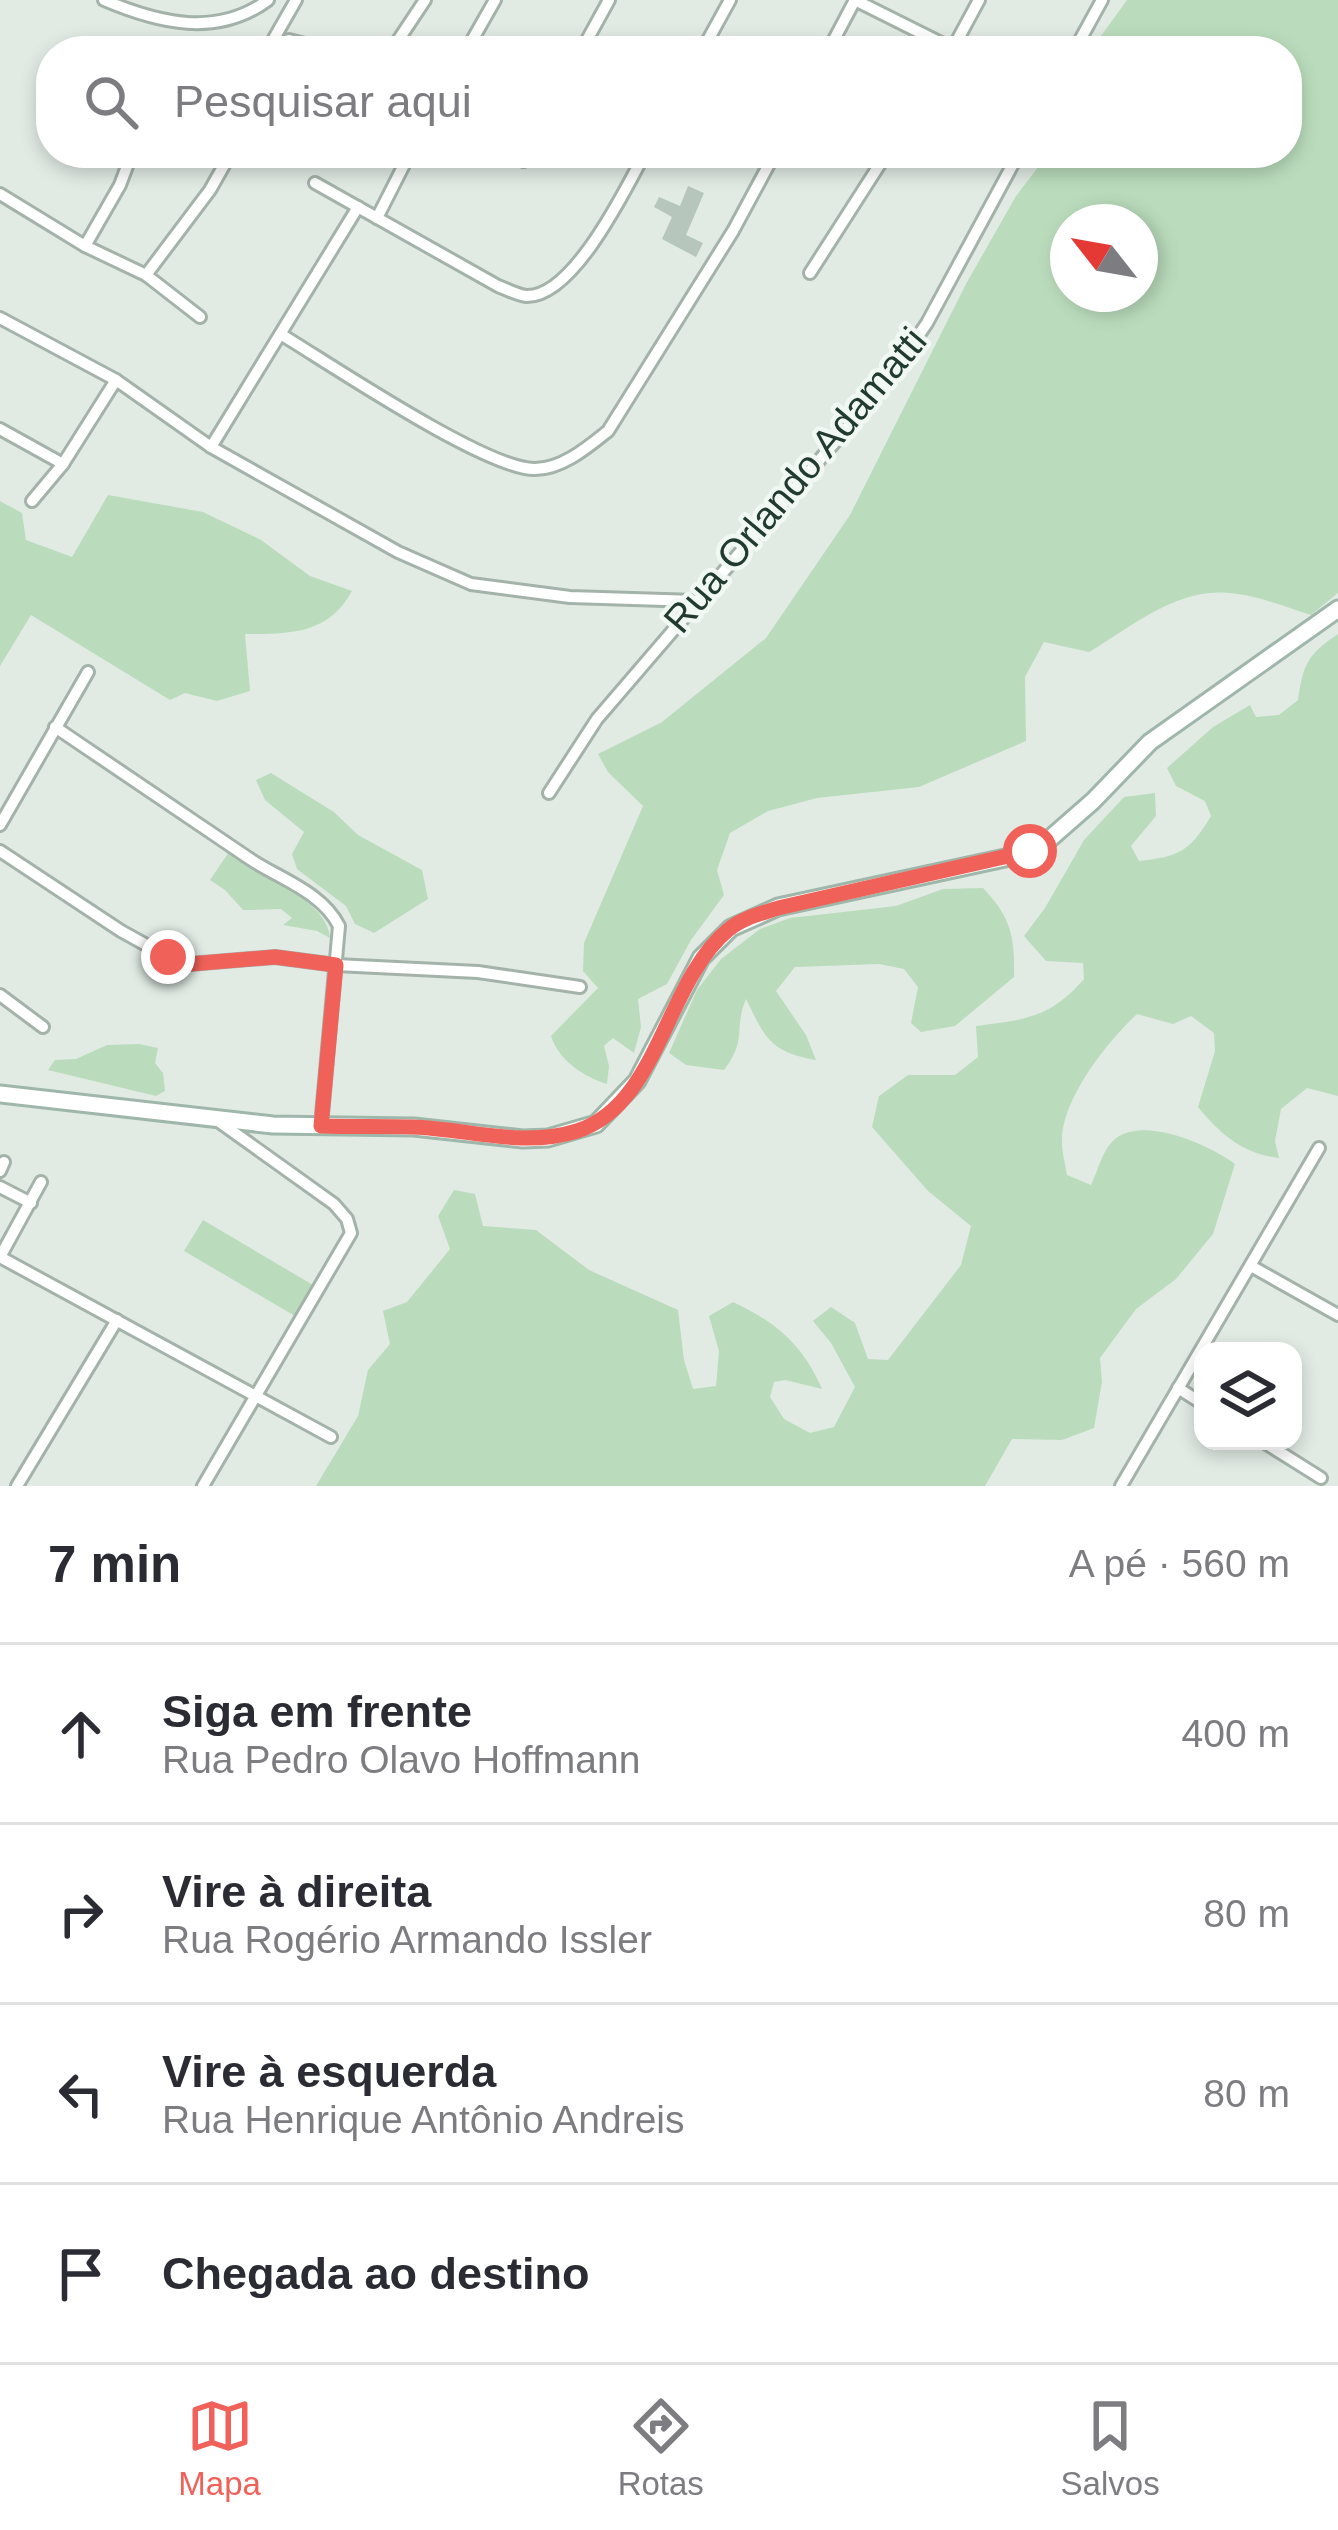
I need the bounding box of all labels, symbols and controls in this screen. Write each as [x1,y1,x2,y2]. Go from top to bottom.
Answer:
search box [36,36,1302,168]
icon: search [78,69,144,135]
text: Pesquisar aqui [174,76,472,127]
north arrow [1050,204,1158,312]
street label: Rua Orlando Adamatti [655,319,935,641]
route start [1003,824,1057,878]
route end [141,930,195,984]
map controls [1194,1342,1302,1450]
button: layers [1194,1342,1302,1450]
text: 7 min [48,1536,181,1593]
text: A pé · 560 m [1069,1542,1290,1585]
text: Siga em frente [162,1686,472,1737]
icon: ahead [48,1701,114,1767]
text: 400 m [1182,1712,1290,1755]
text: Rua Pedro Olavo Hoffmann [162,1738,640,1781]
text: Vire à direita [162,1866,431,1917]
icon: right [48,1881,114,1947]
text: 80 m [1203,1892,1290,1935]
text: Rua Rogério Armando Issler [162,1918,652,1961]
text: Vire à esquerda [162,2046,496,2097]
icon: left [48,2061,114,2127]
text: 80 m [1203,2072,1290,2115]
text: Rua Henrique Antônio Andreis [162,2098,685,2141]
icon: arrive [48,2241,114,2307]
text: Chegada ao destino [162,2248,590,2299]
tab: Mapa [178,2393,261,2503]
tab: Rotas [618,2393,704,2503]
tab: Salvos [1061,2393,1160,2503]

